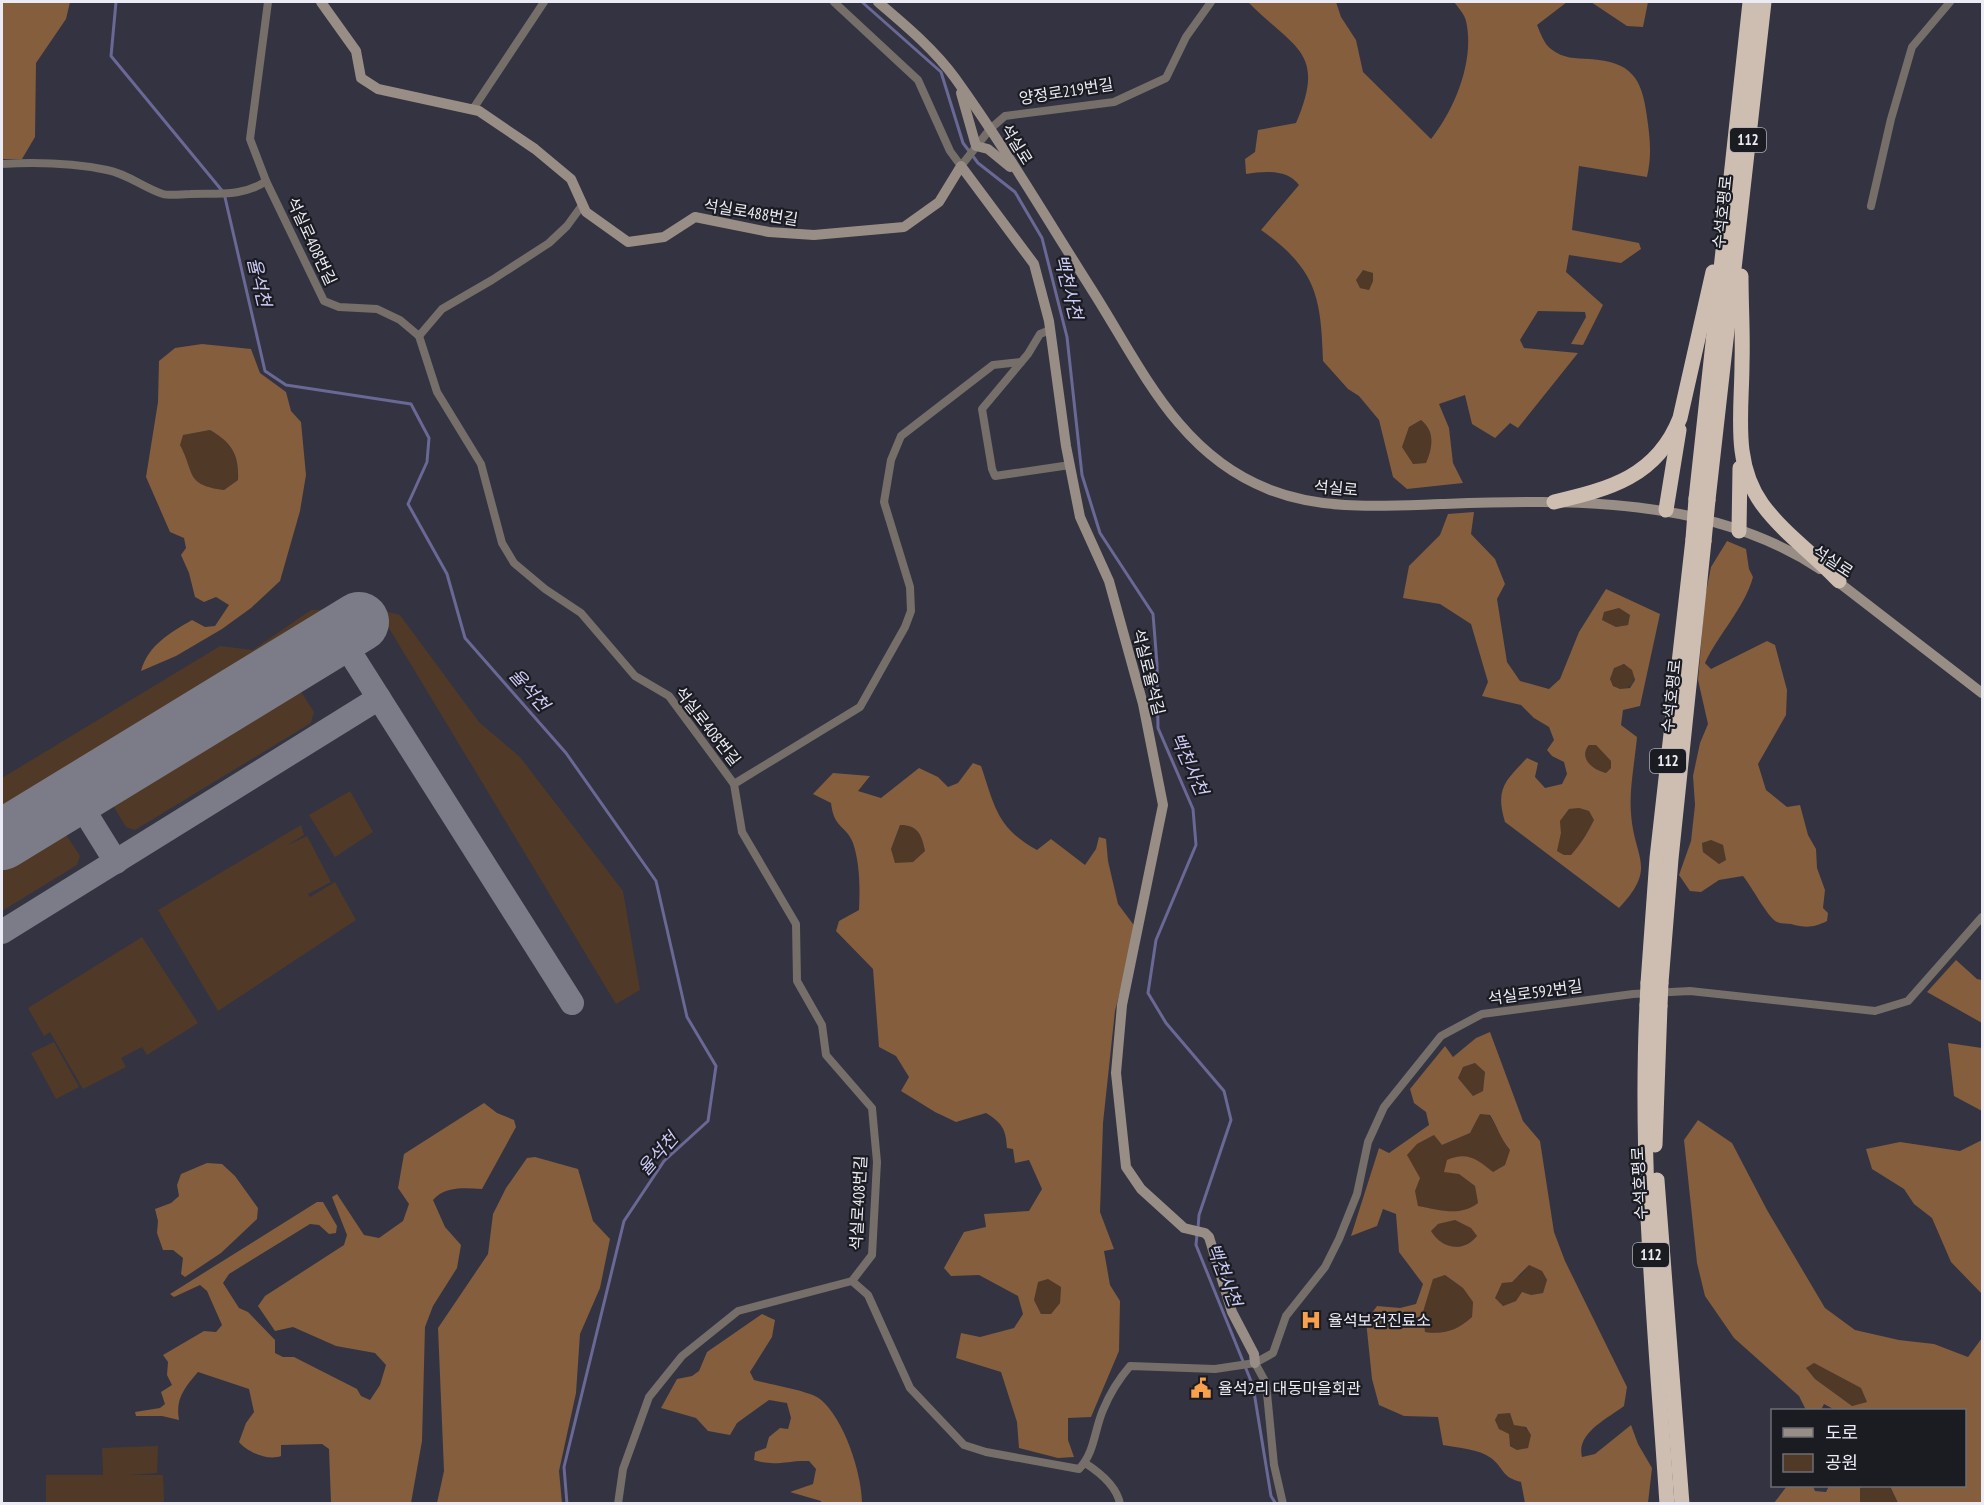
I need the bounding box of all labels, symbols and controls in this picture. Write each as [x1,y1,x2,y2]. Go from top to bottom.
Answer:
street label: 양정로219번길 [1017,74,1115,108]
street label: 석실로 [997,120,1037,168]
road number: 112 [1730,128,1766,152]
street label: 수석호평로 [1708,174,1736,250]
street label: 석실로408번길 [283,194,341,288]
street label: 석실로488번길 [702,195,800,229]
water label: 백천사천 [1049,252,1088,324]
water label: 율석천 [243,255,277,311]
street label: 석실로 [1313,476,1359,500]
street label: 석실로 [1809,541,1857,582]
street label: 석실로율석길 [1129,627,1169,717]
street label: 수석호평로 [1657,658,1685,734]
water label: 율석천 [504,664,556,718]
street label: 석실로408번길 [671,682,745,770]
water label: 백천사천 [1165,729,1214,801]
road number: 112 [1650,749,1686,773]
street label: 석실로592번길 [1486,975,1584,1009]
water label: 율석천 [633,1126,684,1180]
street label: 수석호평로 [1627,1145,1651,1220]
street label: 석실로408번길 [846,1155,870,1251]
water label: 백천사천 [1202,1240,1248,1312]
road number: 112 [1633,1243,1669,1267]
hospital icon: 율석보건진료소 [1299,1308,1323,1332]
place label: 율석보건진료소 [1328,1310,1431,1330]
public building icon: 율석2리 대동마을회관 [1189,1376,1213,1400]
place label: 율석2리 대동마을회관 [1218,1378,1361,1398]
legend [1771,1409,1966,1487]
text: 도로 [1825,1421,1858,1444]
text: 공원 [1825,1451,1858,1474]

